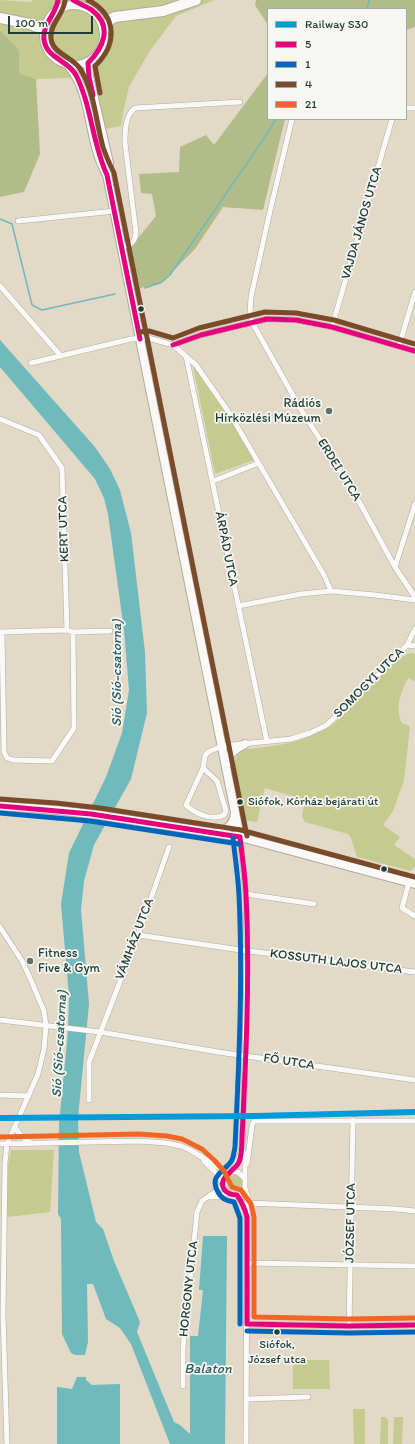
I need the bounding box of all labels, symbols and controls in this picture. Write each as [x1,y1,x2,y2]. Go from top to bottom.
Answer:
scale bar [10,8,95,34]
legend [267,8,407,120]
text: 100 m [15,16,48,30]
text: Railway S30 [305,17,368,31]
text: 5 [305,37,311,51]
text: 1 [305,57,311,71]
text: 4 [305,77,312,91]
text: 21 [305,97,317,111]
street label: VAJDA JÁNOS UTCA [338,165,386,281]
unlabelled marker [136,304,146,314]
place label: Rádiós Hírközlési Múzeum [215,396,321,427]
marker: Rádiós Hírközlési Múzeum [324,406,334,416]
street label: ERDEI UTCA [314,436,364,504]
street label: KERT UTCA [55,496,73,562]
street label: ÁRPÁD UTCA [211,510,241,588]
water label: Sió (Sió-csatorna) [109,619,125,727]
street label: SOMOGYI UTCA [330,644,408,722]
place label: Siófok, Kórház bejárati út [248,795,379,809]
marker: Siófok, Kórház bejárati út [235,797,245,807]
unlabelled marker [379,864,389,874]
street label: VÁMHÁZ UTCA [112,896,158,982]
place label: Fitness Five & Gym [38,946,100,977]
street label: KOSSUTH LAJOS UTCA [269,946,403,978]
marker: Fitness Five & Gym [25,956,35,966]
water label: Sió (Sió-csatorna) [49,990,71,1098]
street label: FŐ UTCA [262,1050,316,1074]
street label: JÓZSEF UTCA [343,1183,359,1263]
street label: HORGONY UTCA [176,1240,202,1338]
marker: Siófok, József utca [272,1327,282,1337]
place label: Siófok, József utca [248,1338,306,1366]
water label: Balaton [184,1361,232,1377]

